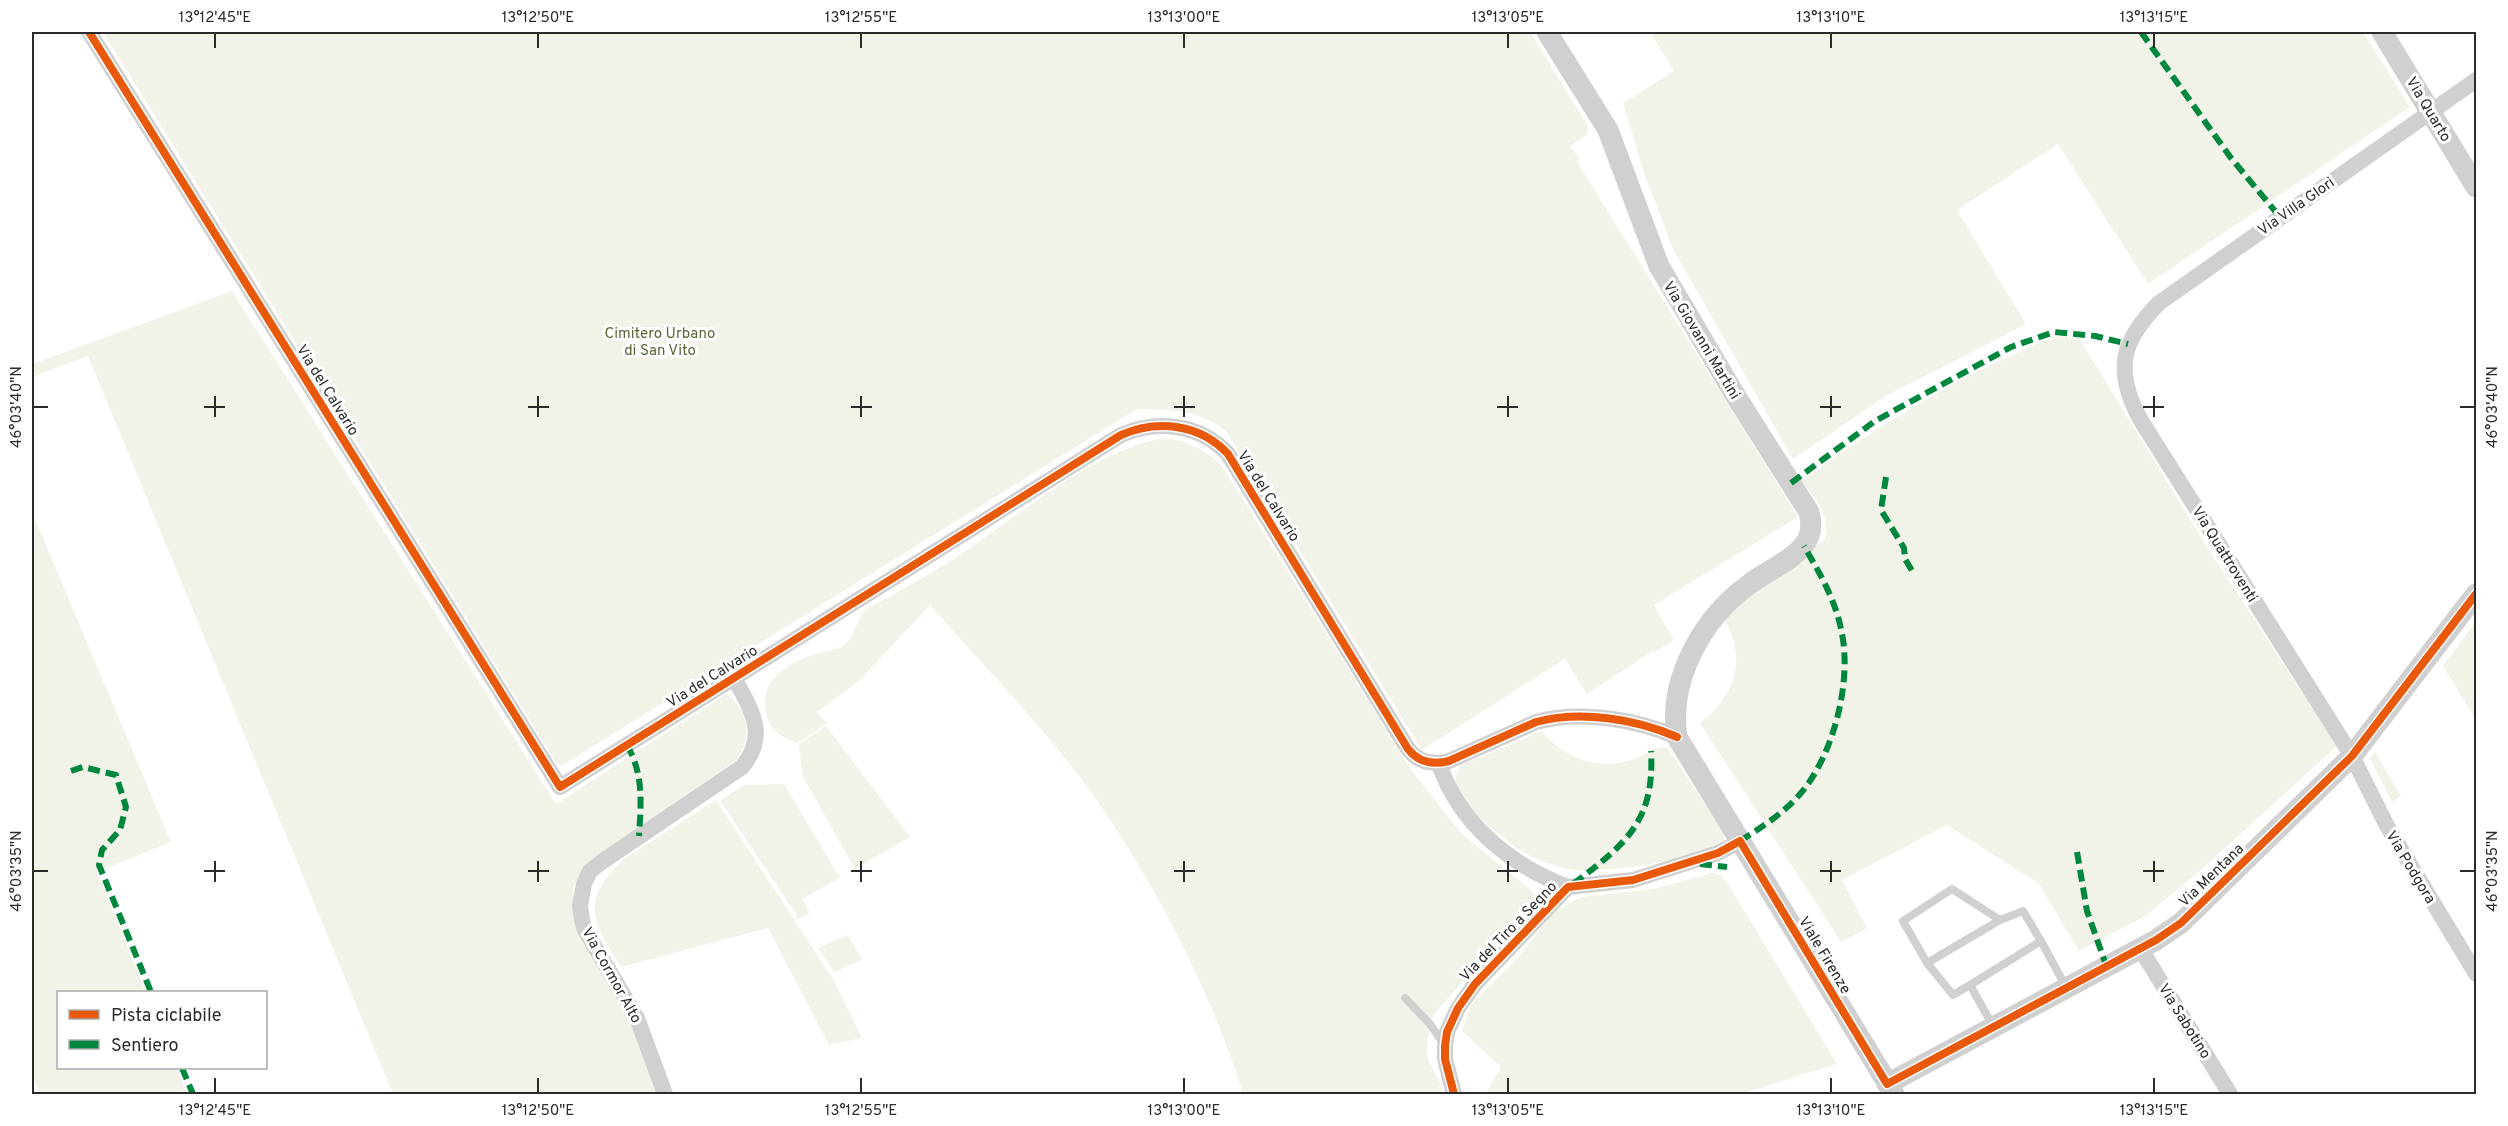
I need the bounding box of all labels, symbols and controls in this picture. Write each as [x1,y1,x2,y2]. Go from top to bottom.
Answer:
text: 13°12'45"E [179,9,251,28]
text: 13°12'50"E [502,9,574,28]
text: 13°12'55"E [825,9,897,28]
text: 13°13'00"E [1148,9,1220,28]
text: 13°13'05"E [1472,9,1544,28]
text: 13°13'10"E [1797,9,1865,28]
text: 13°13'15"E [2120,9,2188,28]
street label: Via Quarto [2401,74,2455,146]
street label: Via Villa Glori [2255,174,2339,241]
street label: Via Giovanni Martini [1658,278,1743,403]
park label: Cimitero Urbano di San Vito [605,325,715,361]
street label: Via del Calvario [291,342,362,440]
text: 46°03'40"N [8,366,27,448]
text: 46°03'40"N [2484,366,2503,448]
street label: Via del Calvario [1232,448,1303,546]
street label: Via Quattroventi [2187,503,2261,606]
street label: Via del Calvario [664,642,762,713]
street label: Via Podgora [2381,828,2439,908]
text: 46°03'35"N [8,830,27,912]
text: 46°03'35"N [2484,830,2503,912]
street label: Via Mentana [2175,840,2249,912]
street label: Via del Tiro a Segno [1456,878,1562,986]
street label: Viale Firenze [1793,914,1854,998]
street label: Via Cormor Alto [576,924,645,1027]
street label: Via Sabotino [2153,981,2214,1063]
legend [57,991,267,1069]
text: Pista ciclabile [111,1005,221,1028]
text: Sentiero [111,1035,179,1058]
text: 13°12'45"E [179,1102,251,1121]
text: 13°12'50"E [502,1102,574,1121]
text: 13°12'55"E [825,1102,897,1121]
text: 13°13'00"E [1148,1102,1220,1121]
text: 13°13'05"E [1472,1102,1544,1121]
text: 13°13'10"E [1797,1102,1865,1121]
text: 13°13'15"E [2120,1102,2188,1121]

